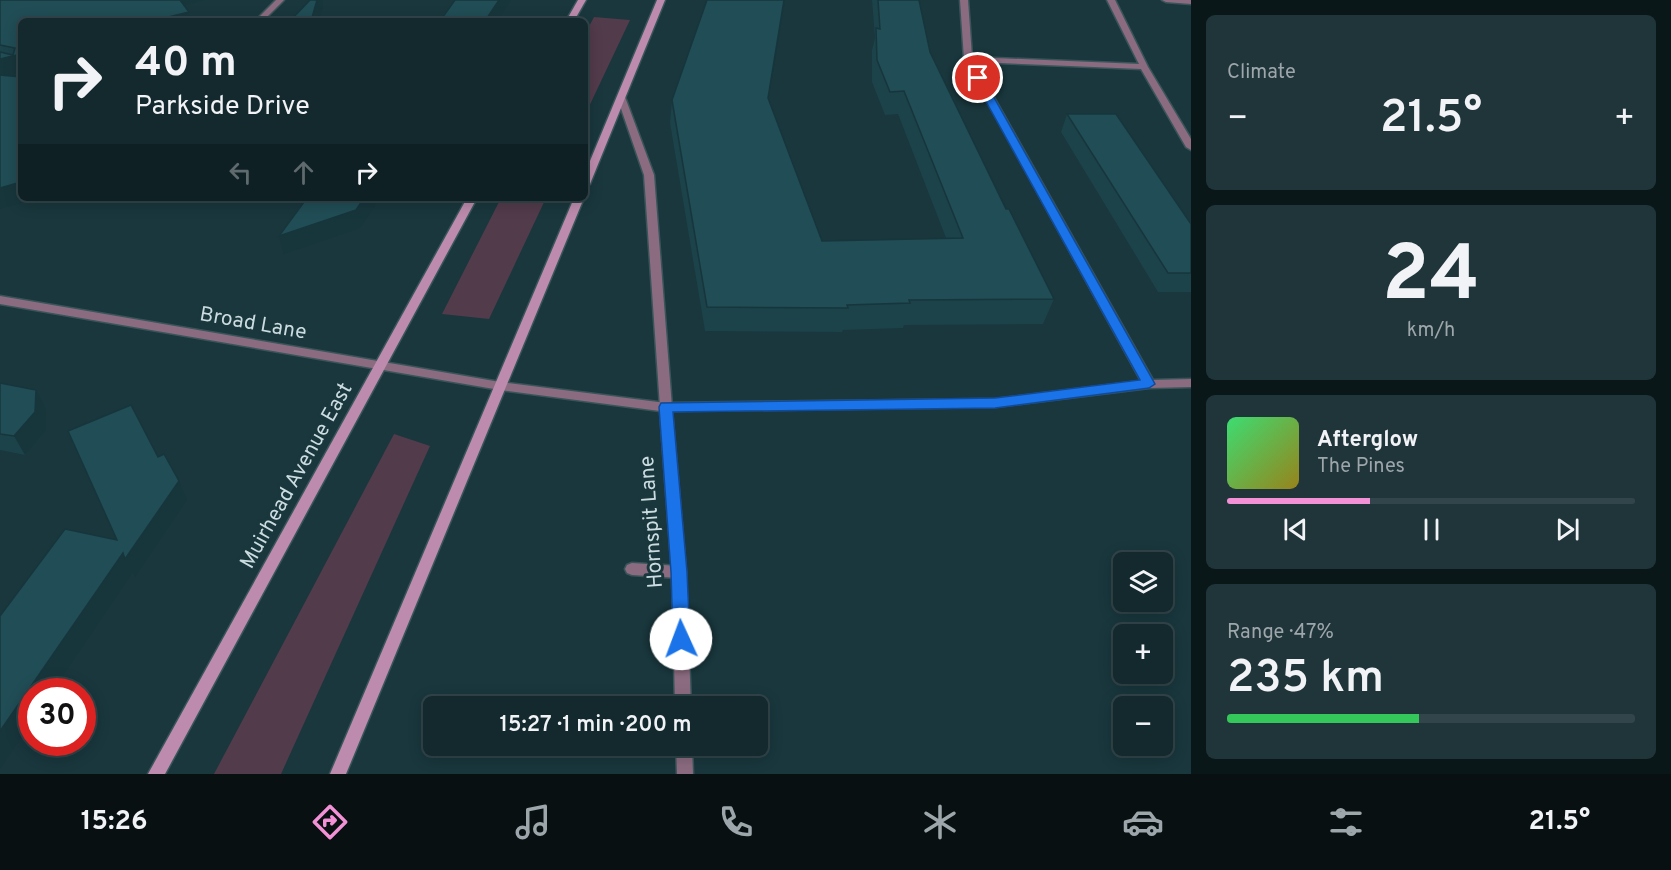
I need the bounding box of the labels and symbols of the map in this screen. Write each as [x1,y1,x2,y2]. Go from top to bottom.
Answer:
pin [952,52,1003,103]
street label: Broad Lane [197,301,309,347]
street label: Muirhead Avenue East [235,378,359,574]
street label: Hornspit Lane [634,455,670,589]
position arrow [649,607,713,671]
speed limit sign: 30 [18,678,96,756]

